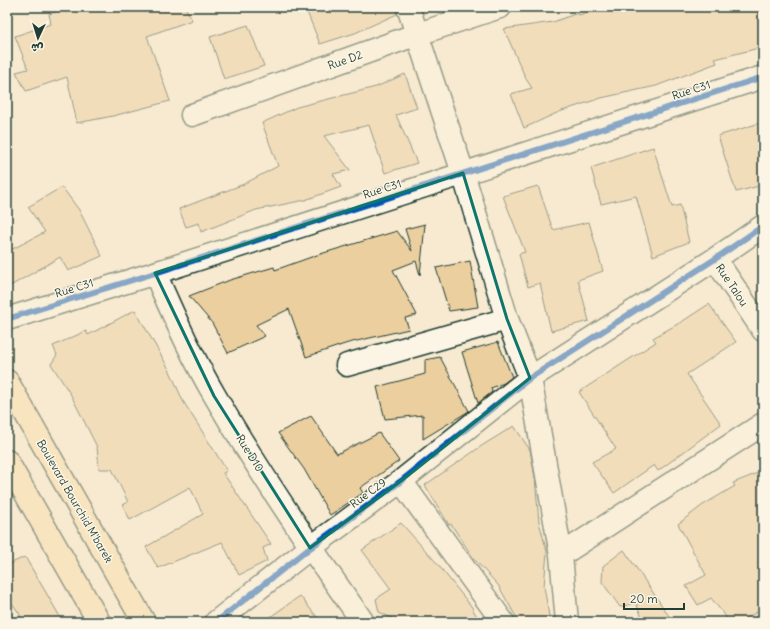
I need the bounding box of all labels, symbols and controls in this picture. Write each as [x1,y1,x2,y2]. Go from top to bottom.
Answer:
north arrow [18,18,58,58]
text: ش [31,41,44,55]
street label: Rue D2 [326,47,364,73]
street label: Rue C31 [670,77,712,103]
street label: Rue C31 [361,176,403,202]
street label: Rue Talou [713,261,752,309]
street label: Rue C31 [53,276,95,300]
street label: Rue D10 [233,432,267,474]
street label: Boulevard Bourchid M'barek [34,437,116,565]
street label: Rue C29 [347,475,389,511]
scale bar [624,585,684,611]
text: 20 m [630,591,658,606]

